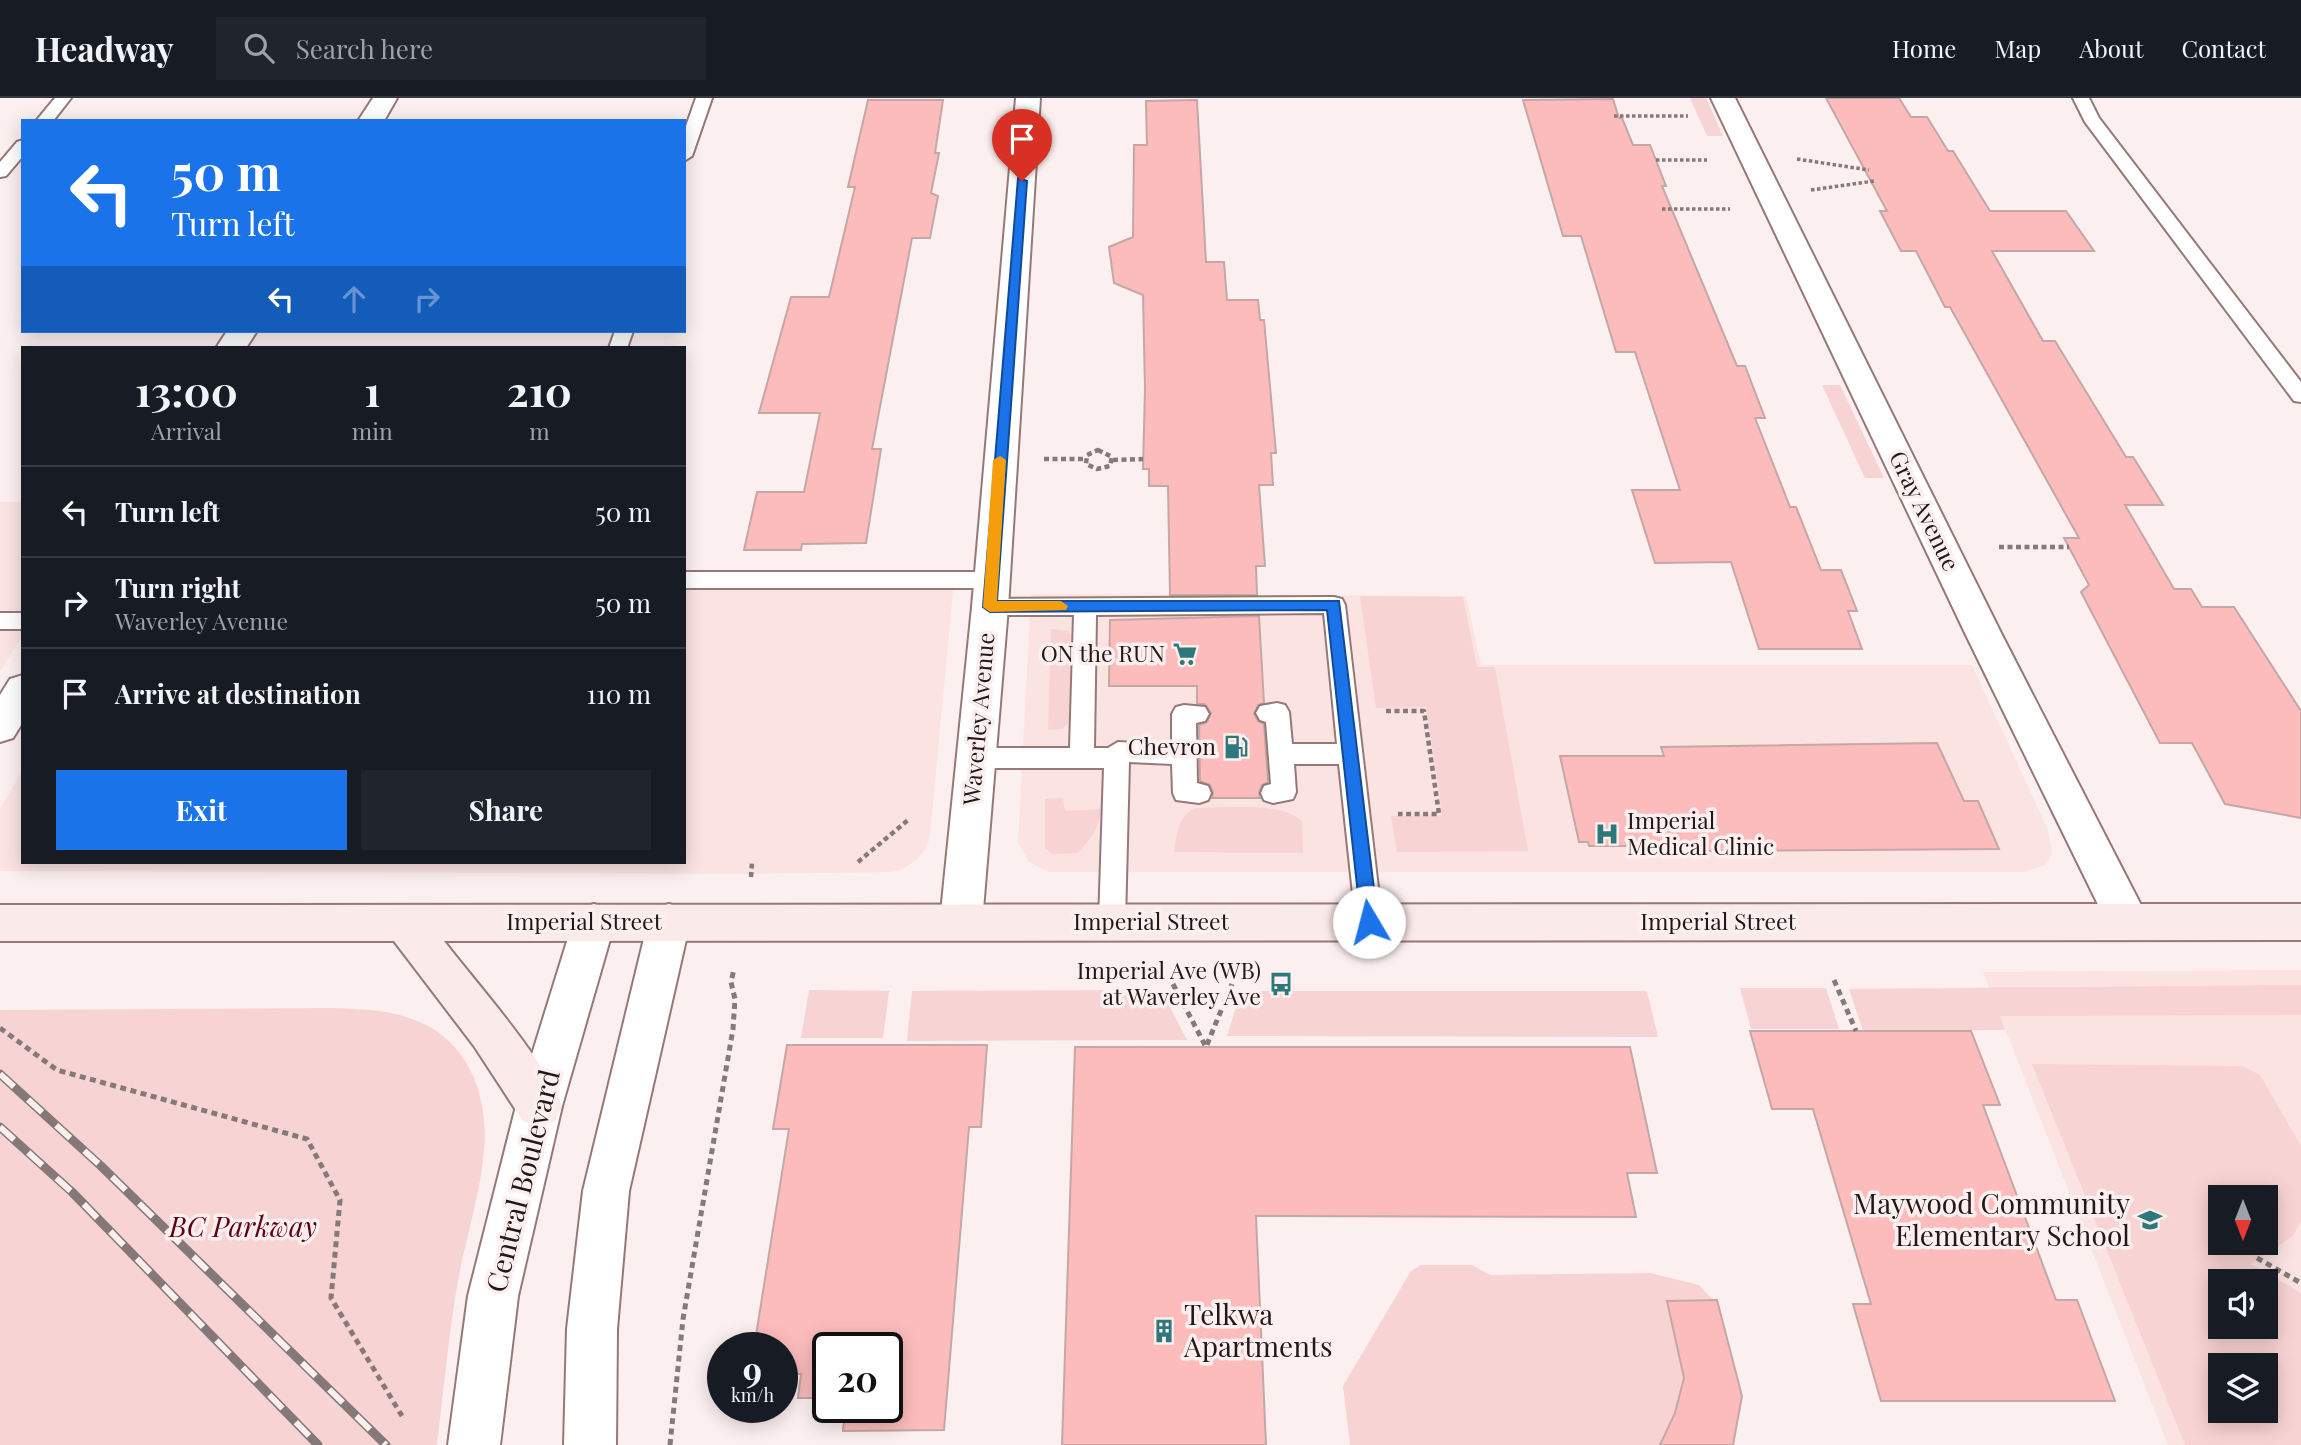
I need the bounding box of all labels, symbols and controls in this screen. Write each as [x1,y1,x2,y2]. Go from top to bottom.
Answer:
search box [216,17,706,80]
text: Headway [35,26,174,70]
icon: search [240,29,278,67]
text: Search here [296,31,433,66]
text: Home [1892,32,1956,64]
text: Map [1994,32,2041,64]
text: About [2079,32,2143,64]
text: Contact [2181,32,2266,64]
pin [992,109,1052,181]
icon: arrive [1003,120,1041,158]
text: 50 m [171,138,281,203]
icon: left [56,147,147,238]
text: Turn left [171,201,295,244]
icon: left [262,280,300,318]
icon: ahead [335,280,373,318]
icon: right [408,280,446,318]
text: 13:00 [135,362,238,418]
text: 1 [364,362,380,418]
text: 210 [507,362,572,418]
text: Arrival [151,415,222,446]
text: min [352,415,393,446]
text: m [529,415,550,446]
street label: Gray Avenue [1883,445,1968,575]
icon: left [56,493,94,531]
text: Turn left [115,494,220,529]
text: 50 m [595,494,651,529]
text: Turn right [115,570,241,605]
icon: right [56,584,94,622]
text: 50 m [595,585,651,620]
text: Waverley Avenue [115,605,288,636]
street label: Waverley Avenue [954,631,1000,807]
place label: ON the RUN [1041,637,1165,668]
supermarket icon: ON the RUN [1171,640,1199,668]
icon: arrive [56,675,94,713]
text: Arrive at destination [115,676,361,711]
text: 110 m [587,676,651,711]
place label: Chevron [1128,730,1216,761]
fuel station icon: Chevron [1222,733,1250,761]
button: Exit [56,770,347,850]
button: Share [361,770,651,850]
place label: Imperial Medical Clinic [1627,804,1774,861]
hospital icon: Imperial Medical Clinic [1593,820,1621,848]
position arrow [1332,885,1406,959]
street label: Imperial Street [506,905,663,936]
street label: Imperial Street [1073,905,1230,936]
street label: Imperial Street [1640,905,1797,936]
place label: Imperial Ave (WB) at Waverley Ave [1077,954,1261,1011]
bus stop icon: Imperial Ave (WB) at Waverley Ave [1267,970,1295,998]
street label: Central Boulevard [476,1066,567,1296]
place label: Maywood Community Elementary School [1853,1184,2130,1253]
north arrow [2208,1185,2278,1255]
map controls [2208,1185,2278,1423]
school or university icon: Maywood Community Elementary School [2136,1206,2164,1234]
park label: BC Parkway [168,1207,317,1244]
button: sound [2208,1269,2278,1339]
place label: Telkwa Apartments [1183,1295,1332,1364]
building icon: Telkwa Apartments [1150,1317,1178,1345]
speed limit sign: 20 [812,1332,903,1423]
text: 9 [743,1345,762,1392]
button: layers [2208,1353,2278,1423]
text: km/h [731,1383,774,1407]

